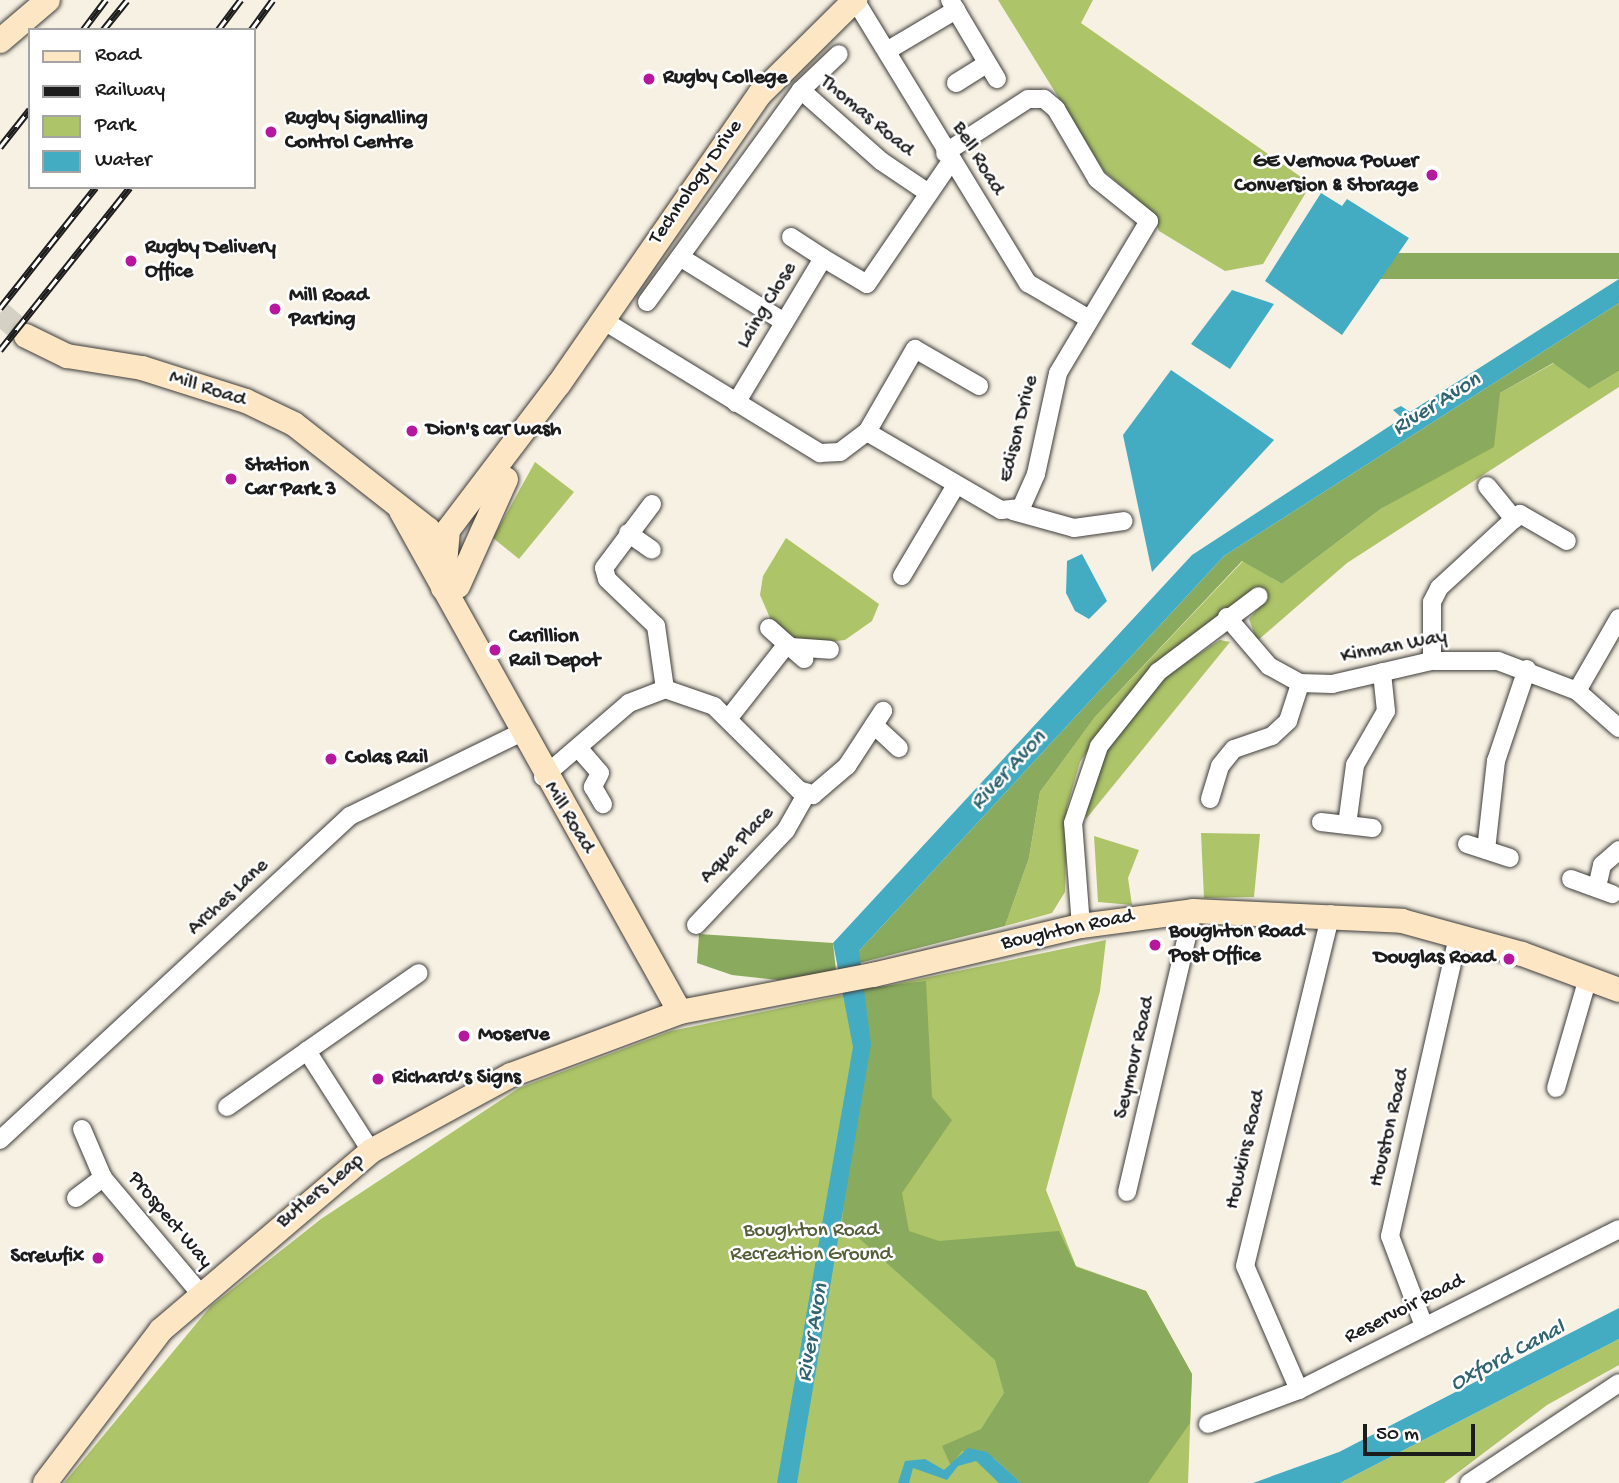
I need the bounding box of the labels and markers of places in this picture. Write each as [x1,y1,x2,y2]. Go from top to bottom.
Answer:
place label: Rugby College [663,66,787,92]
marker: Rugby College [641,71,657,87]
place label: Rugby Signalling Control Centre [285,107,428,157]
marker: Rugby Signalling Control Centre [263,124,279,140]
place label: GE Vernova Power Conversion & Storage [1234,150,1418,200]
marker: GE Vernova Power Conversion & Storage [1424,167,1440,183]
place label: Rugby Delivery Office [145,236,276,286]
marker: Rugby Delivery Office [123,253,139,269]
place label: Mill Road Parking [289,284,368,334]
marker: Mill Road Parking [267,301,283,317]
place label: Dion's car wash [426,418,561,444]
marker: Dion's car wash [404,423,420,439]
place label: Station Car Park 3 [245,454,336,504]
marker: Station Car Park 3 [223,471,239,487]
place label: Carillion Rail Depot [509,625,600,675]
marker: Carillion Rail Depot [487,642,503,658]
place label: Colas Rail [345,746,428,772]
marker: Colas Rail [323,751,339,767]
place label: Boughton Road Post Office [1169,920,1304,970]
marker: Boughton Road Post Office [1147,937,1163,953]
place label: Douglas Road [1374,946,1495,972]
marker: Douglas Road [1501,951,1517,967]
place label: Moserve [478,1023,550,1049]
marker: Moserve [456,1028,472,1044]
place label: Richard’s Signs [392,1066,521,1092]
marker: Richard’s Signs [370,1071,386,1087]
place label: Screwfix [11,1245,84,1271]
marker: Screwfix [90,1250,106,1266]

